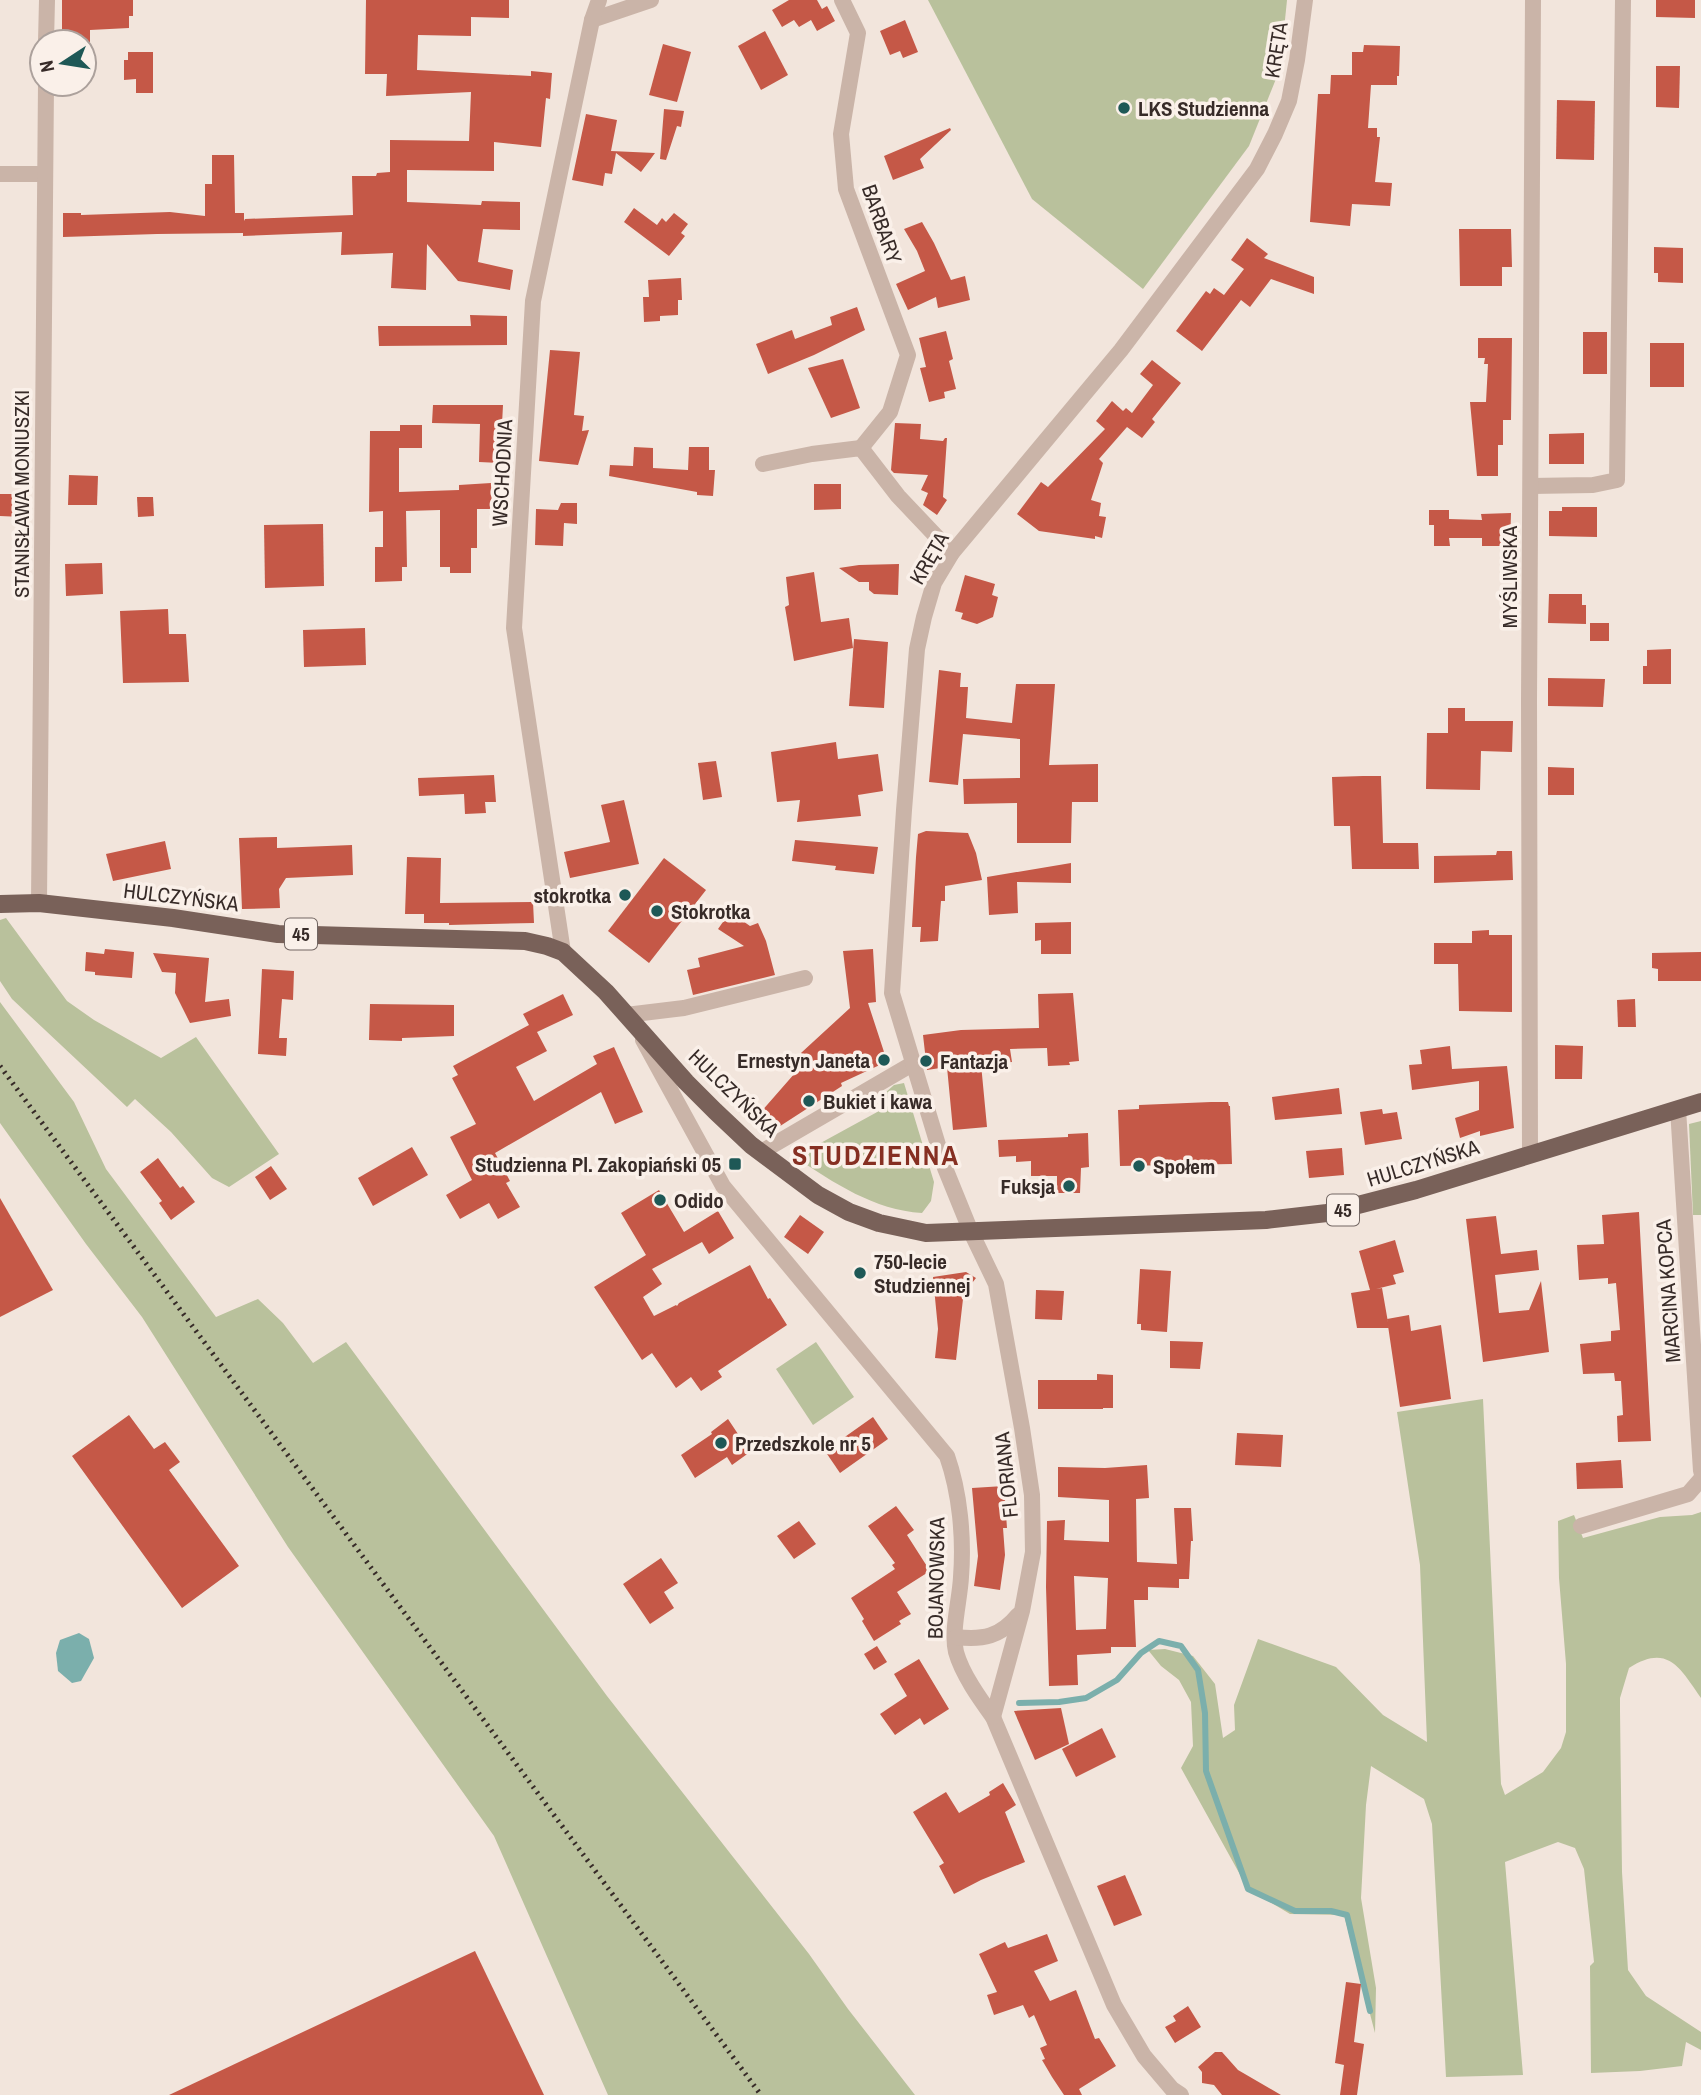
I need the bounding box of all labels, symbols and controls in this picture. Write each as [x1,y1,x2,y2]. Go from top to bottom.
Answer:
street label: KRĘTA [1257,19,1295,80]
north arrow [28,28,98,98]
text: N [32,58,60,75]
place label: LKS Studzienna [1138,94,1270,123]
marker: LKS Studzienna [1116,100,1132,116]
street label: BARBARY [855,181,909,268]
street label: STANISŁAWA MONIUSZKI [7,390,36,598]
street label: WSCHODNIA [485,418,519,527]
street label: MYŚLIWSKA [1495,525,1524,628]
street label: KRĘTA [902,526,956,590]
street label: HULCZYŃSKA [122,876,241,919]
place label: stokrotka [533,881,611,910]
marker: stokrotka [617,887,633,903]
place label: Stokrotka [671,897,751,926]
marker: Stokrotka [649,903,665,919]
road number: 45 [285,918,317,950]
street label: HULCZYŃSKA [682,1042,786,1144]
place label: Ernestyn Janeta [737,1046,870,1075]
place label: Fantazja [940,1047,1008,1076]
marker: Ernestyn Janeta [876,1052,892,1068]
marker: Fantazja [918,1053,934,1069]
place label: Bukiet i kawa [823,1087,933,1116]
marker: Bukiet i kawa [801,1093,817,1109]
street label: HULCZYŃSKA [1363,1132,1483,1194]
district label: STUDZIENNA [792,1136,960,1174]
place label: Studzienna Pl. Zakopiański 05 [475,1150,721,1179]
place label: Społem [1153,1152,1215,1181]
marker: Studzienna Pl. Zakopiański 05 [727,1156,743,1172]
marker: Społem [1131,1158,1147,1174]
place label: Fuksja [1000,1172,1055,1201]
marker: Fuksja [1061,1178,1077,1194]
place label: Odido [674,1186,724,1215]
marker: Odido [652,1192,668,1208]
road number: 45 [1327,1194,1359,1226]
street label: MARCINA KOPCA [1648,1218,1687,1364]
place label: 750-lecie Studziennej [874,1247,971,1300]
marker: 750-lecie Studziennej [852,1265,868,1281]
place label: Przedszkole nr 5 [735,1429,871,1458]
street label: FLORIANA [987,1430,1025,1519]
marker: Przedszkole nr 5 [713,1435,729,1451]
street label: BOJANOWSKA [920,1516,952,1639]

